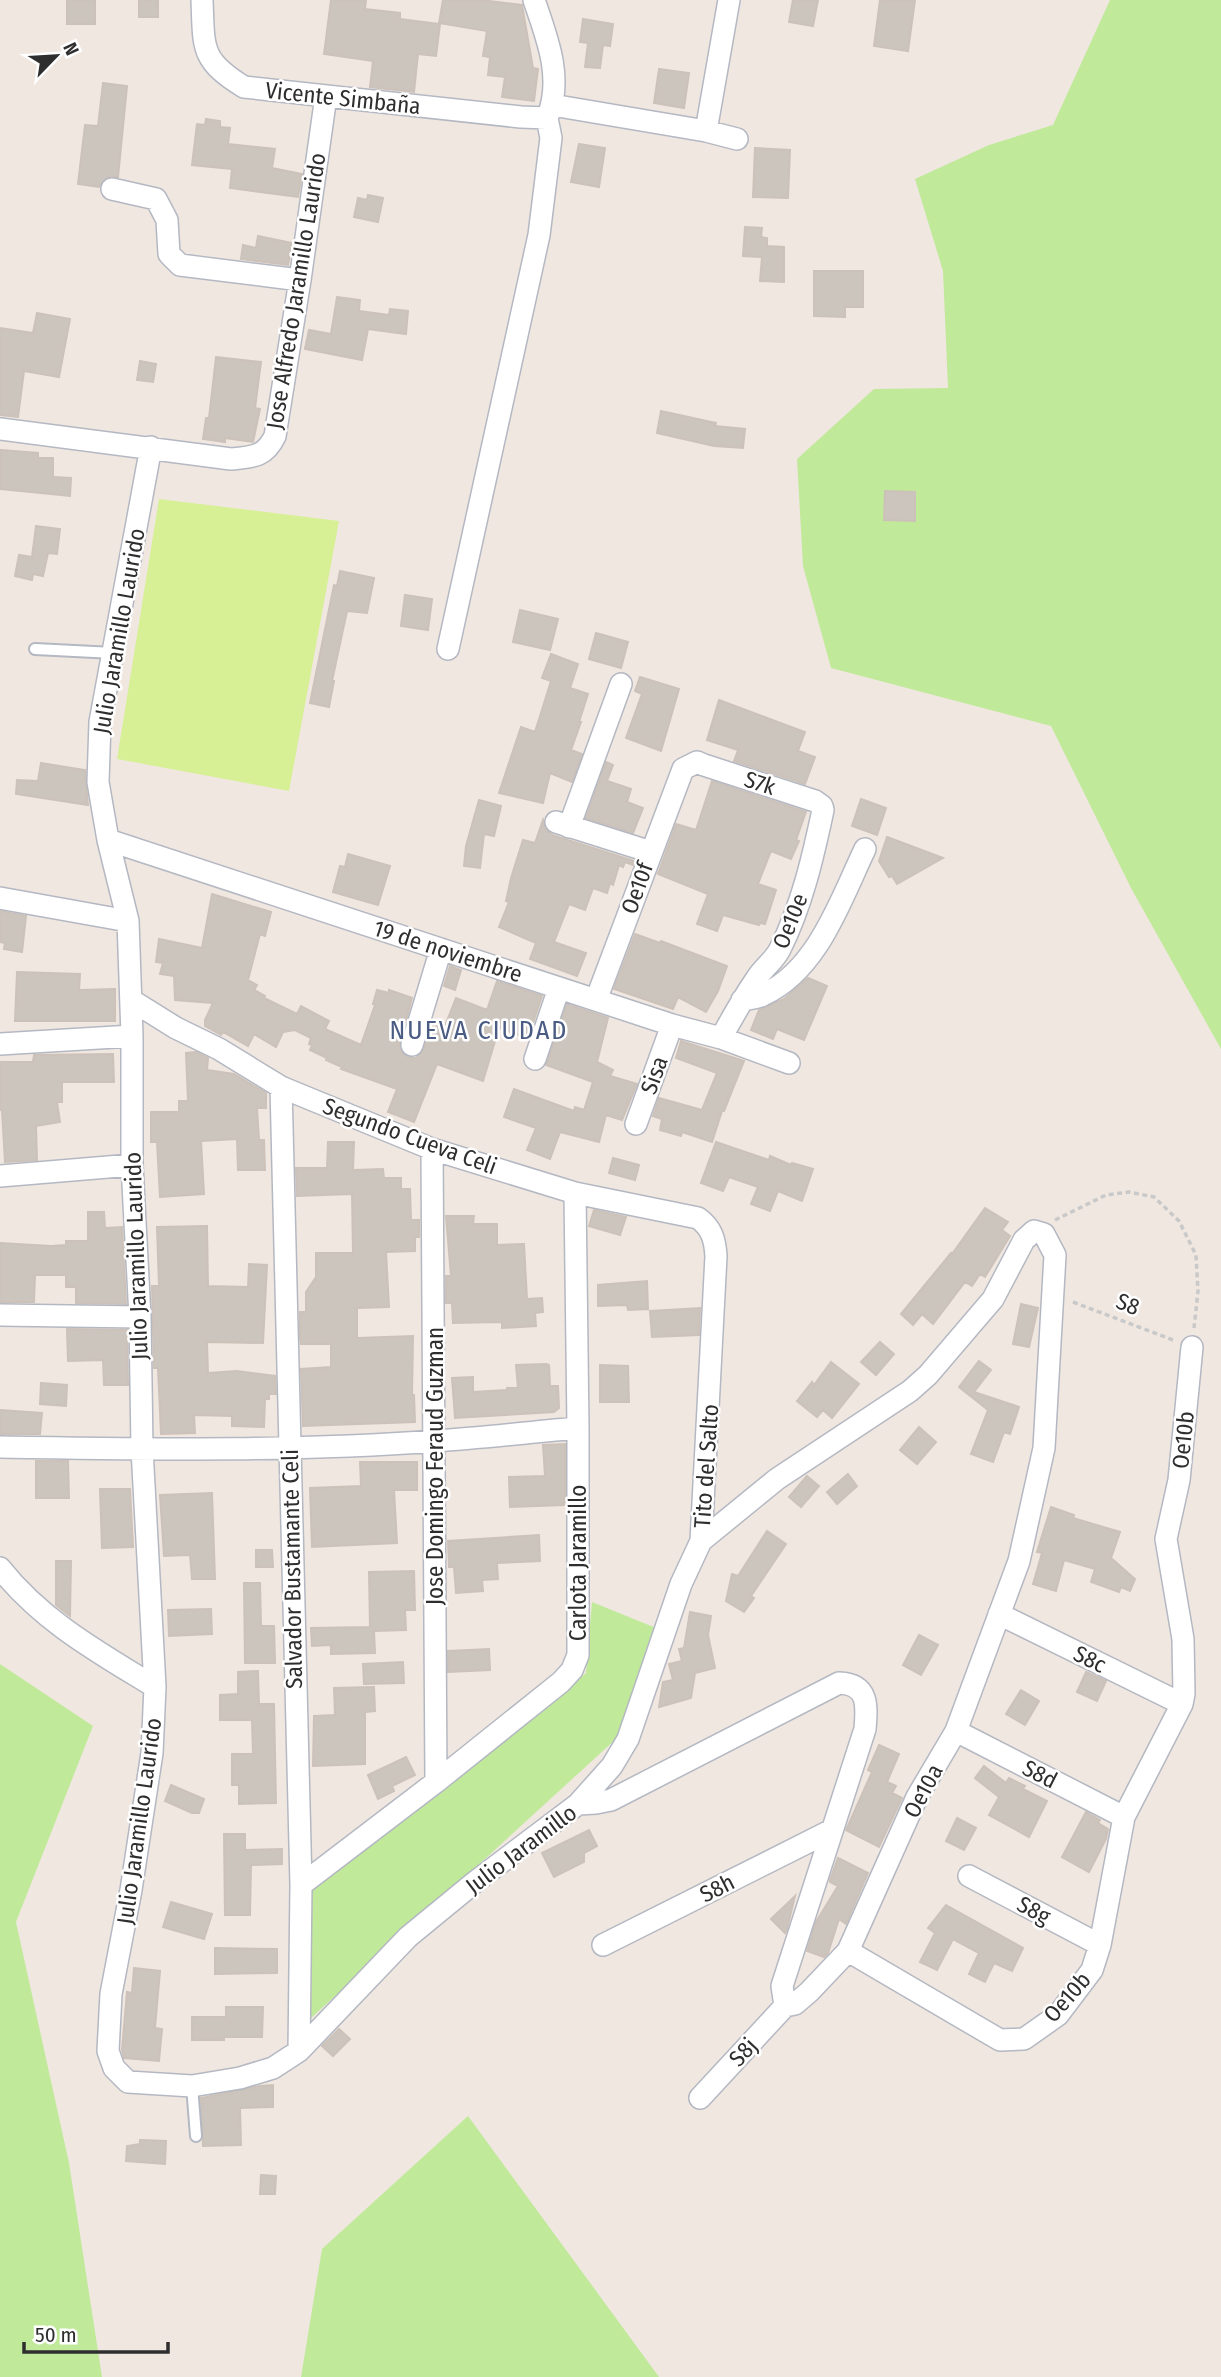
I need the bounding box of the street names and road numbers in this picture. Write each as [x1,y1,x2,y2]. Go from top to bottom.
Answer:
street label: Vicente Simbaña [264,76,422,120]
street label: Jose Alfredo Jaramillo Laurido [260,151,332,431]
street label: Julio Jaramillo Laurido [87,526,151,736]
street label: S7k [741,765,779,801]
street label: Oe10f [615,857,660,918]
street label: Oe10e [766,889,814,953]
street label: 19 de noviembre [370,914,526,988]
street label: Sisa [634,1052,674,1098]
street label: Segundo Cueva Celi [319,1092,501,1180]
street label: Julio Jaramillo Laurido [118,1151,154,1361]
street label: S8 [1112,1287,1144,1321]
street label: Jose Domingo Feraud Guzman [421,1327,449,1605]
street label: Tito del Salto [688,1403,724,1529]
street label: Oe10b [1166,1410,1200,1470]
street label: Salvador Bustamante Celi [276,1449,308,1689]
street label: Carlota Jaramillo [564,1485,592,1641]
street label: S8c [1069,1639,1111,1679]
street label: Julio Jaramillo Laurido [111,1716,167,1926]
street label: S8d [1018,1754,1062,1794]
street label: Oe10a [897,1759,949,1823]
street label: Julio Jaramillo [460,1798,582,1900]
street label: S8h [695,1868,739,1908]
street label: S8g [1013,1890,1056,1930]
street label: Oe10b [1037,1966,1097,2028]
street label: S8j [723,2032,763,2072]

